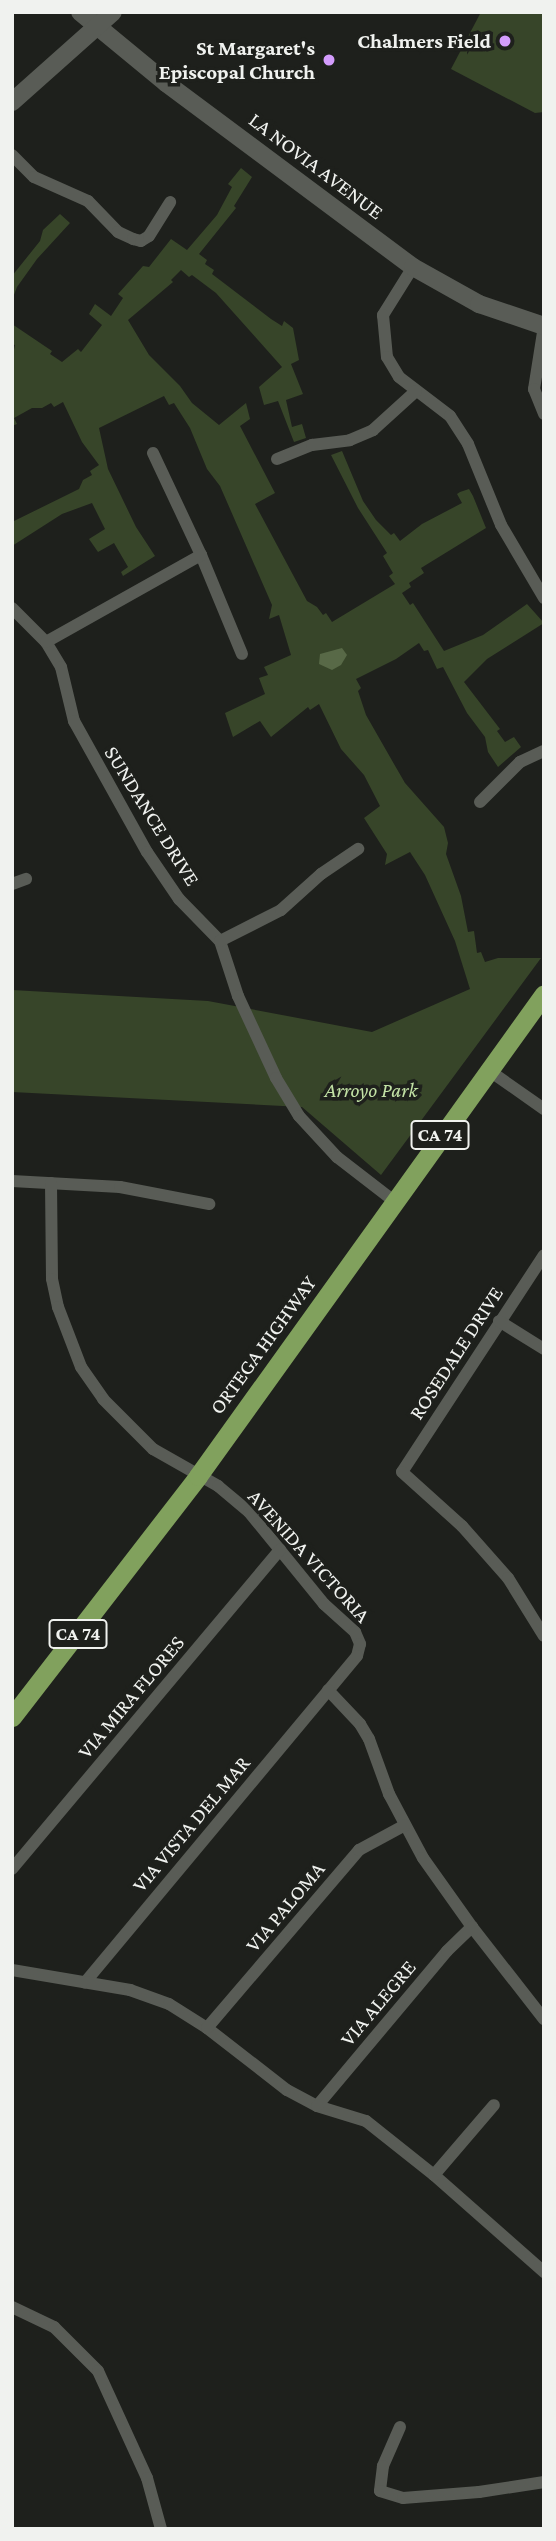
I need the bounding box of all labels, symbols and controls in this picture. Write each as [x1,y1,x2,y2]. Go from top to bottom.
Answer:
place label: Chalmers Field [357,28,491,54]
marker: Chalmers Field [497,33,513,49]
place label: St Margaret's Episcopal Church [159,35,315,85]
marker: St Margaret's Episcopal Church [321,52,337,68]
street label: LA NOVIA AVENUE [244,107,388,225]
street label: SUNDANCE DRIVE [99,741,205,891]
park label: Arroyo Park [324,1077,418,1103]
road number: CA 74 [410,1120,470,1150]
street label: ORTEGA HIGHWAY [204,1271,322,1419]
street label: ROSEDALE DRIVE [404,1282,508,1424]
street label: AVENIDA VICTORIA [242,1484,376,1628]
road number: CA 74 [48,1618,108,1650]
street label: VIA MIRA FLORES [72,1630,190,1764]
street label: VIA VISTA DEL MAR [127,1751,255,1897]
street label: VIA PALOMA [240,1857,330,1957]
street label: VIA ALEGRE [335,1955,421,2051]

